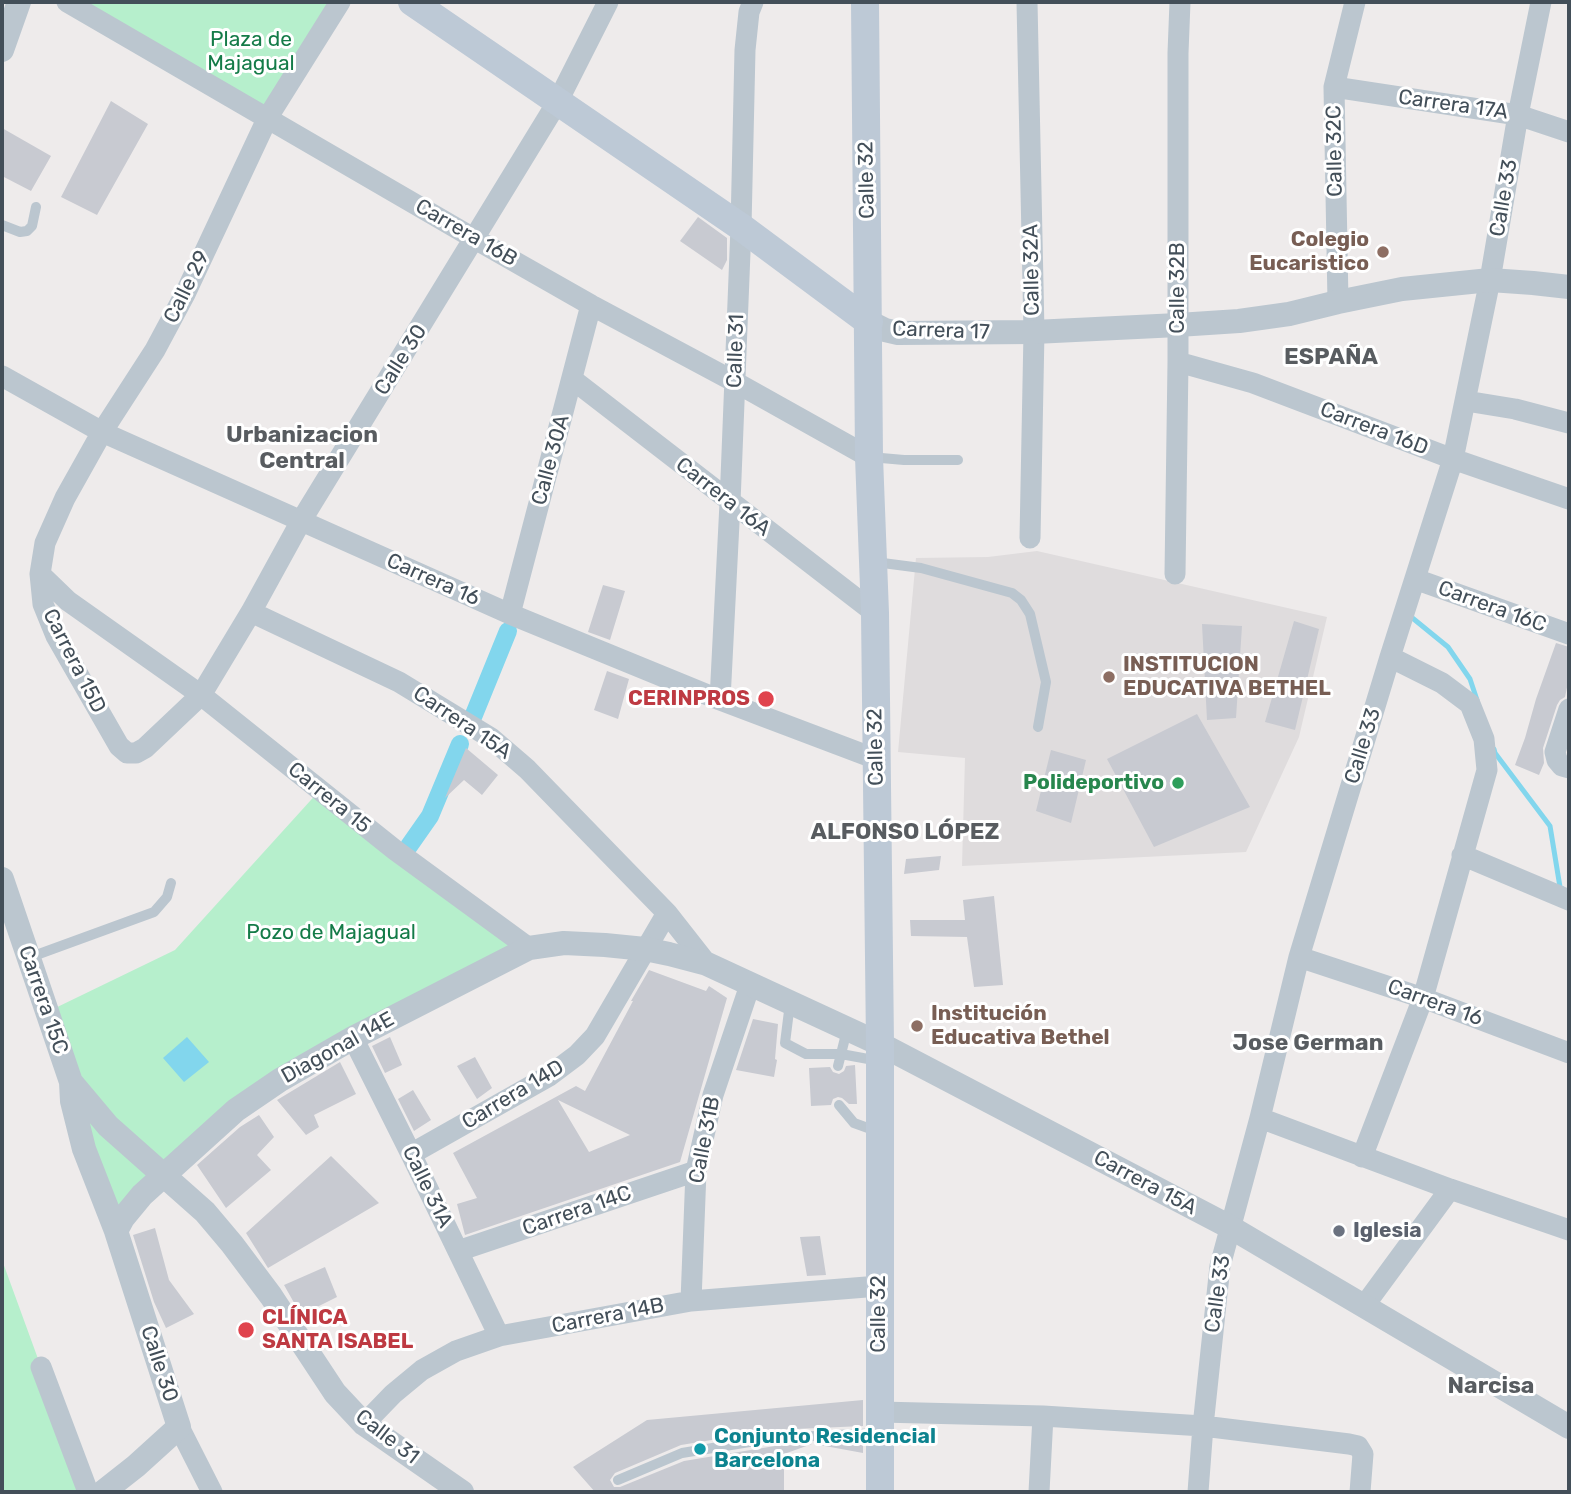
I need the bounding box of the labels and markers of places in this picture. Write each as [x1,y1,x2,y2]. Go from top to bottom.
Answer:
place label: Colegio Eucaristico [1249,227,1369,277]
marker: Colegio Eucaristico [1375,244,1391,260]
place label: INSTITUCION EDUCATIVA BETHEL [1123,652,1331,702]
marker: INSTITUCION EDUCATIVA BETHEL [1101,669,1117,685]
place label: CERINPROS [628,686,750,712]
marker: CERINPROS [756,689,776,709]
place label: Polideportivo [1023,770,1164,796]
marker: Polideportivo [1170,775,1186,791]
place label: Institución Educativa Bethel [931,1001,1110,1051]
marker: Institución Educativa Bethel [909,1018,925,1034]
place label: Iglesia [1353,1218,1422,1244]
marker: Iglesia [1331,1223,1347,1239]
place label: CLÍNICA SANTA ISABEL [262,1305,413,1355]
marker: CLÍNICA SANTA ISABEL [236,1320,256,1340]
place label: Conjunto Residencial Barcelona [714,1424,936,1474]
marker: Conjunto Residencial Barcelona [692,1441,708,1457]

